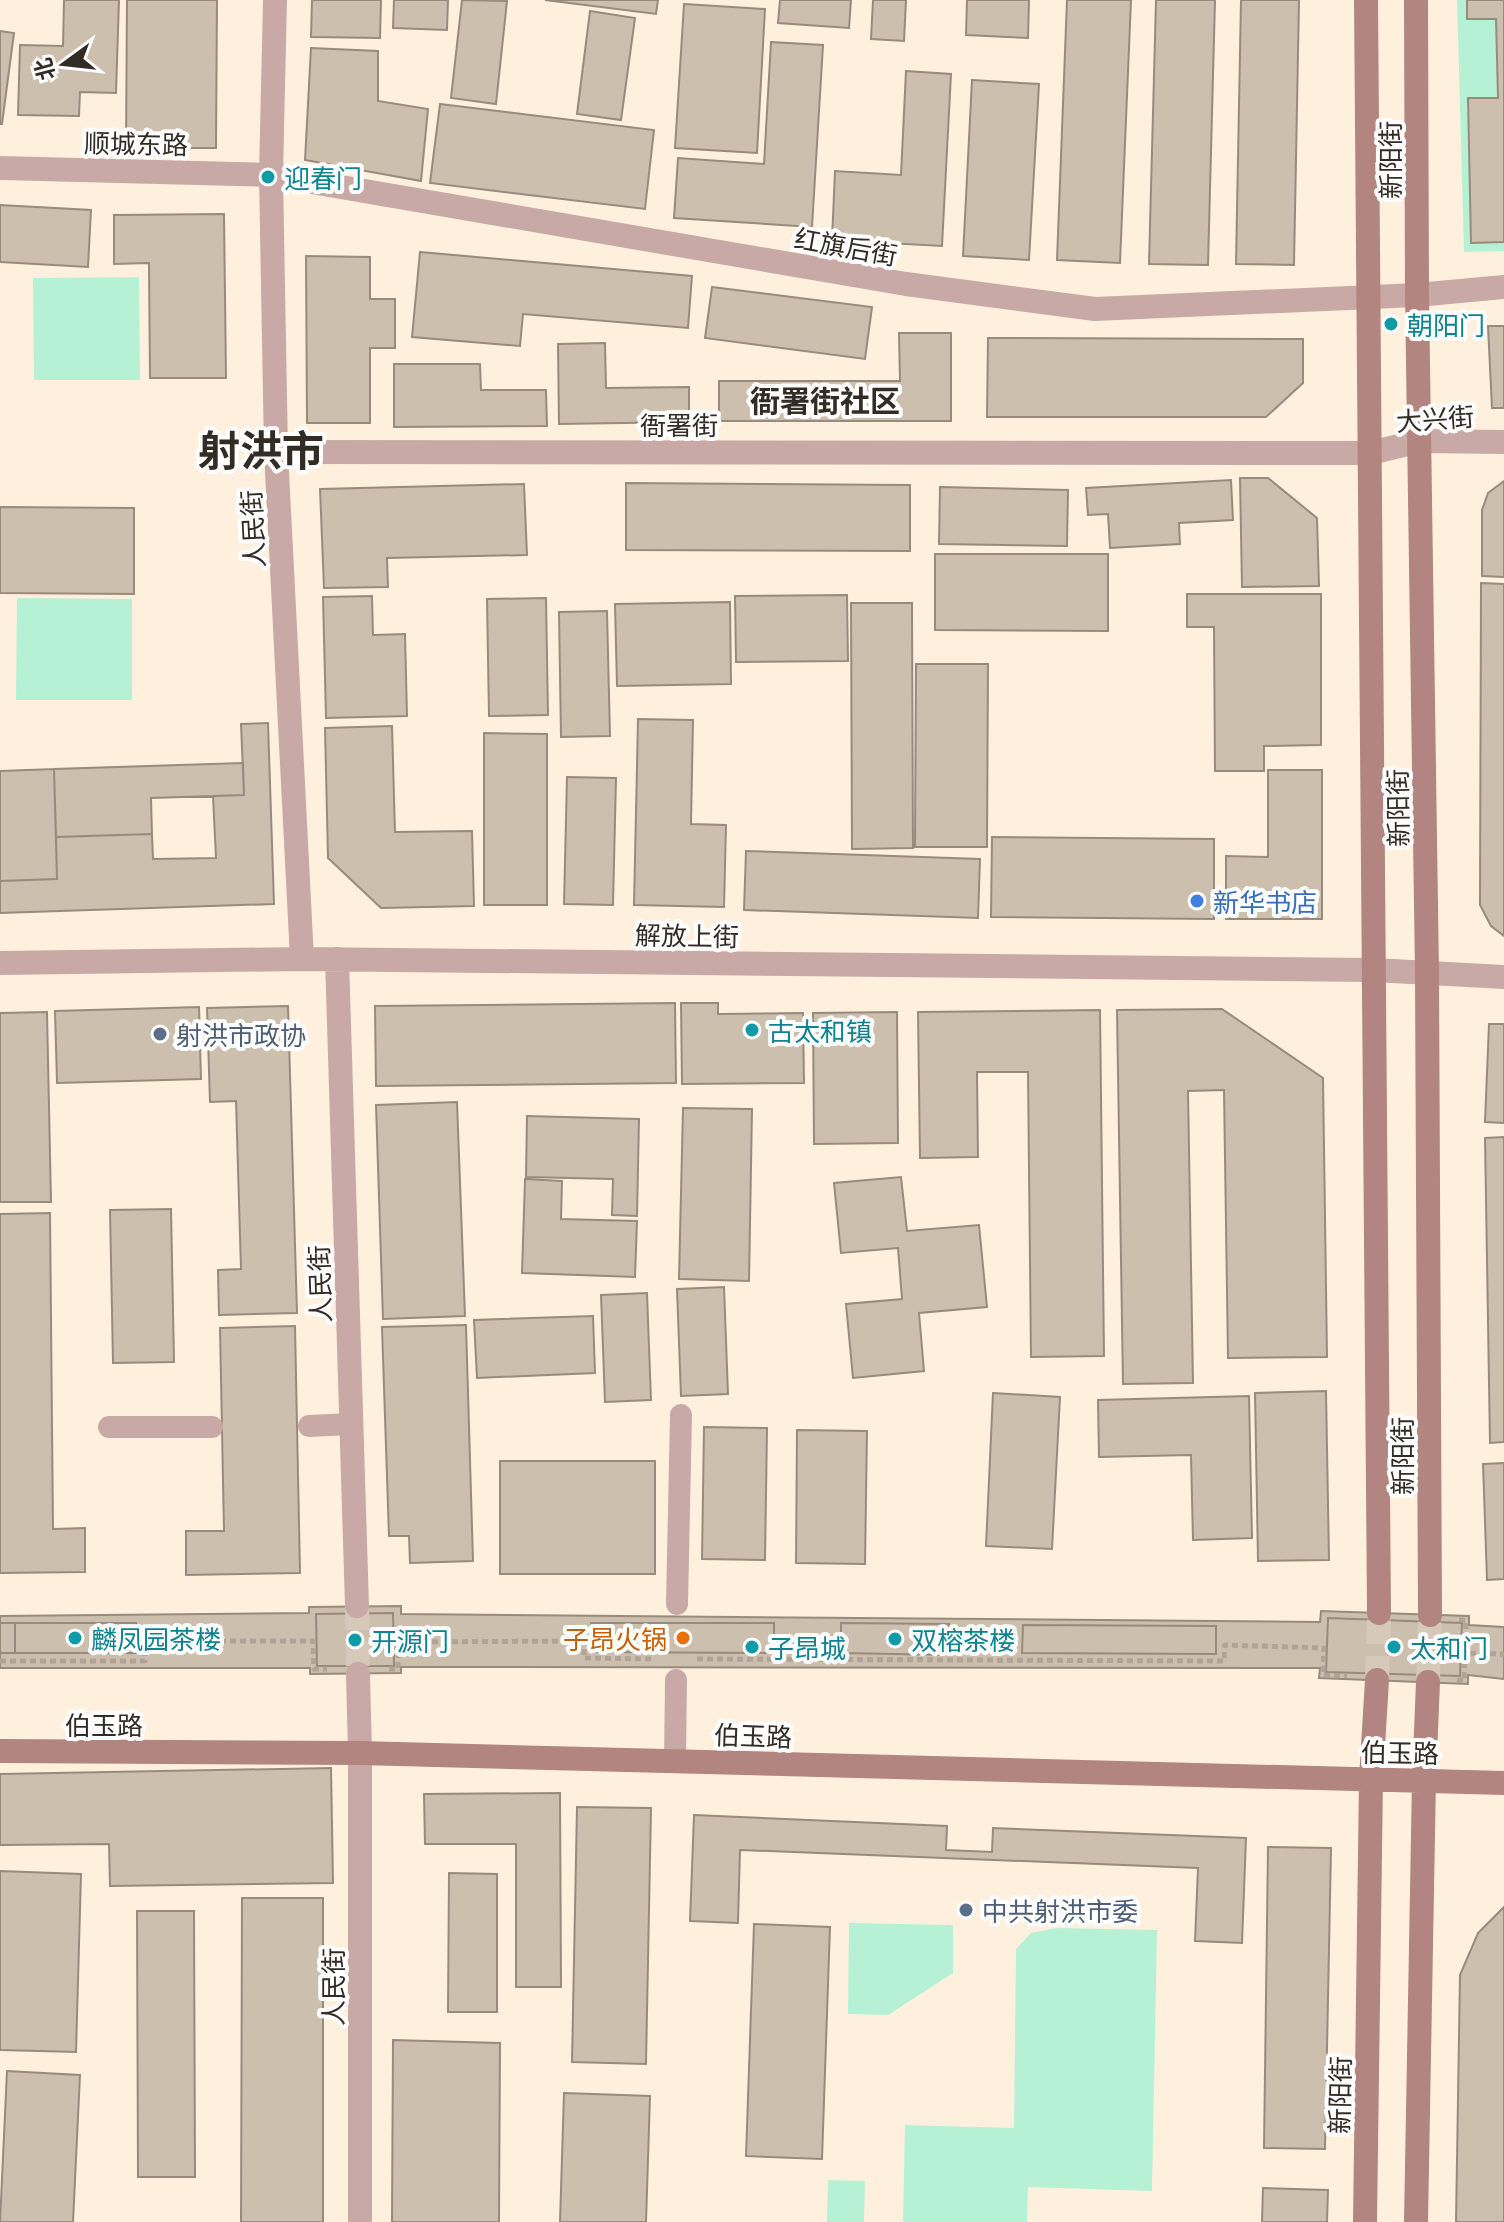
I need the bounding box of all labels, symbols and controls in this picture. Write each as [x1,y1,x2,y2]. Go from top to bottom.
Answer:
north arrow [24,24,104,104]
text: 北 [28,55,59,83]
street label: 新阳街 [1374,121,1405,199]
street label: 顺城东路 [84,127,188,159]
place label: 迎春门 [284,162,362,193]
marker: 迎春门 [259,168,277,186]
street label: 红旗后街 [792,222,900,270]
place label: 朝阳门 [1407,309,1485,340]
marker: 朝阳门 [1382,315,1400,333]
district label: 衙署街社区 [750,382,900,418]
street label: 大兴街 [1395,400,1475,436]
street label: 衙署街 [640,409,718,440]
district label: 射洪市 [198,424,324,474]
street label: 人民街 [234,489,270,569]
street label: 新阳街 [1381,769,1413,847]
place label: 新华书店 [1213,886,1317,917]
marker: 新华书店 [1188,892,1206,910]
street label: 解放上街 [635,919,739,951]
place label: 古太和镇 [768,1015,872,1046]
place label: 射洪市政协 [176,1019,306,1050]
marker: 古太和镇 [743,1021,761,1039]
marker: 射洪市政协 [151,1025,169,1043]
street label: 人民街 [302,1244,336,1324]
street label: 新阳街 [1386,1417,1417,1495]
place label: 麟凤园茶楼 [91,1623,221,1654]
place label: 子昂火锅 [563,1623,667,1654]
place label: 双榕茶楼 [911,1624,1015,1655]
place label: 开源门 [371,1625,449,1656]
marker: 麟凤园茶楼 [66,1629,84,1647]
marker: 子昂火锅 [674,1629,692,1647]
marker: 双榕茶楼 [886,1630,904,1648]
marker: 开源门 [346,1631,364,1649]
place label: 子昂城 [768,1632,846,1663]
place label: 太和门 [1410,1632,1488,1663]
marker: 子昂城 [743,1638,761,1656]
marker: 太和门 [1385,1638,1403,1656]
street label: 伯玉路 [65,1709,143,1740]
street label: 伯玉路 [713,1718,793,1752]
street label: 伯玉路 [1361,1736,1439,1768]
place label: 中共射洪市委 [982,1895,1138,1926]
marker: 中共射洪市委 [957,1901,975,1919]
street label: 人民街 [317,1948,348,2026]
street label: 新阳街 [1323,2056,1355,2134]

